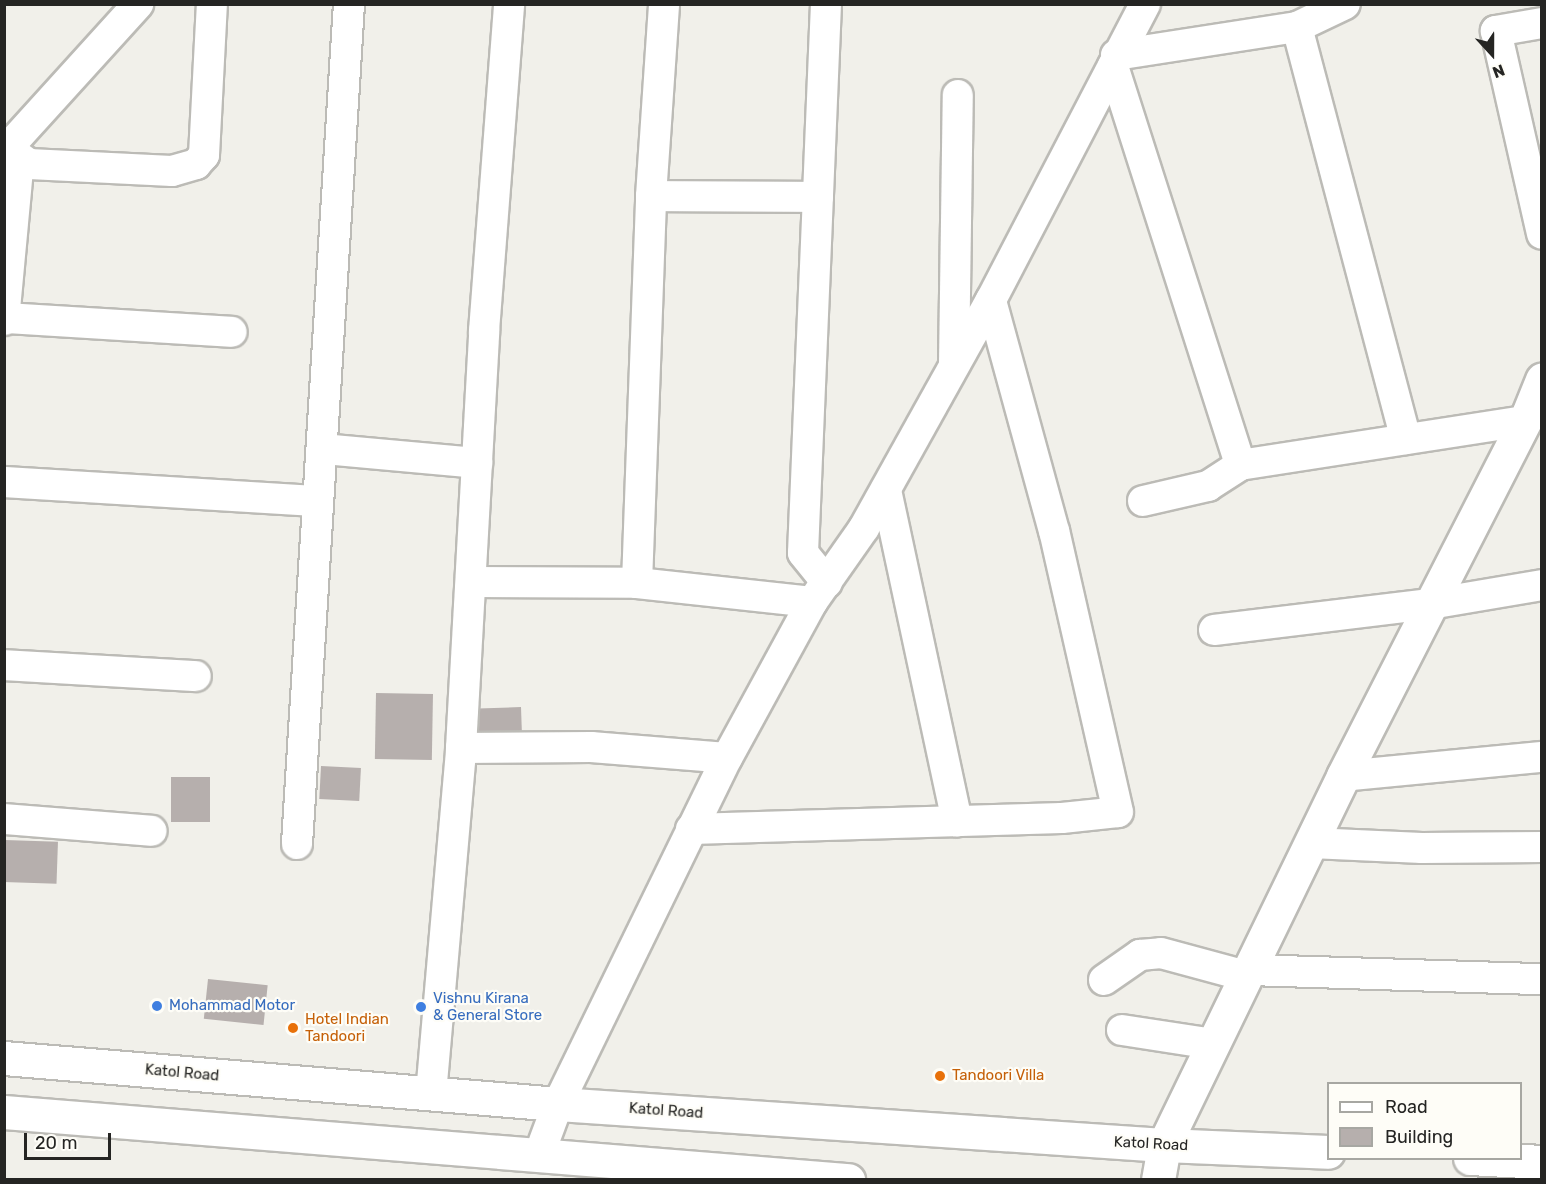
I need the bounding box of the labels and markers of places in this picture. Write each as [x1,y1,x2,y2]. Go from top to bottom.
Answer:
place label: Vishnu Kirana & General Store [433,989,542,1024]
place label: Mohammad Motor [169,997,295,1015]
marker: Mohammad Motor [150,999,164,1013]
marker: Vishnu Kirana & General Store [414,1000,428,1014]
place label: Hotel Indian Tandoori [305,1010,389,1045]
marker: Hotel Indian Tandoori [286,1021,300,1035]
place label: Tandoori Villa [952,1067,1045,1085]
marker: Tandoori Villa [933,1069,947,1083]

